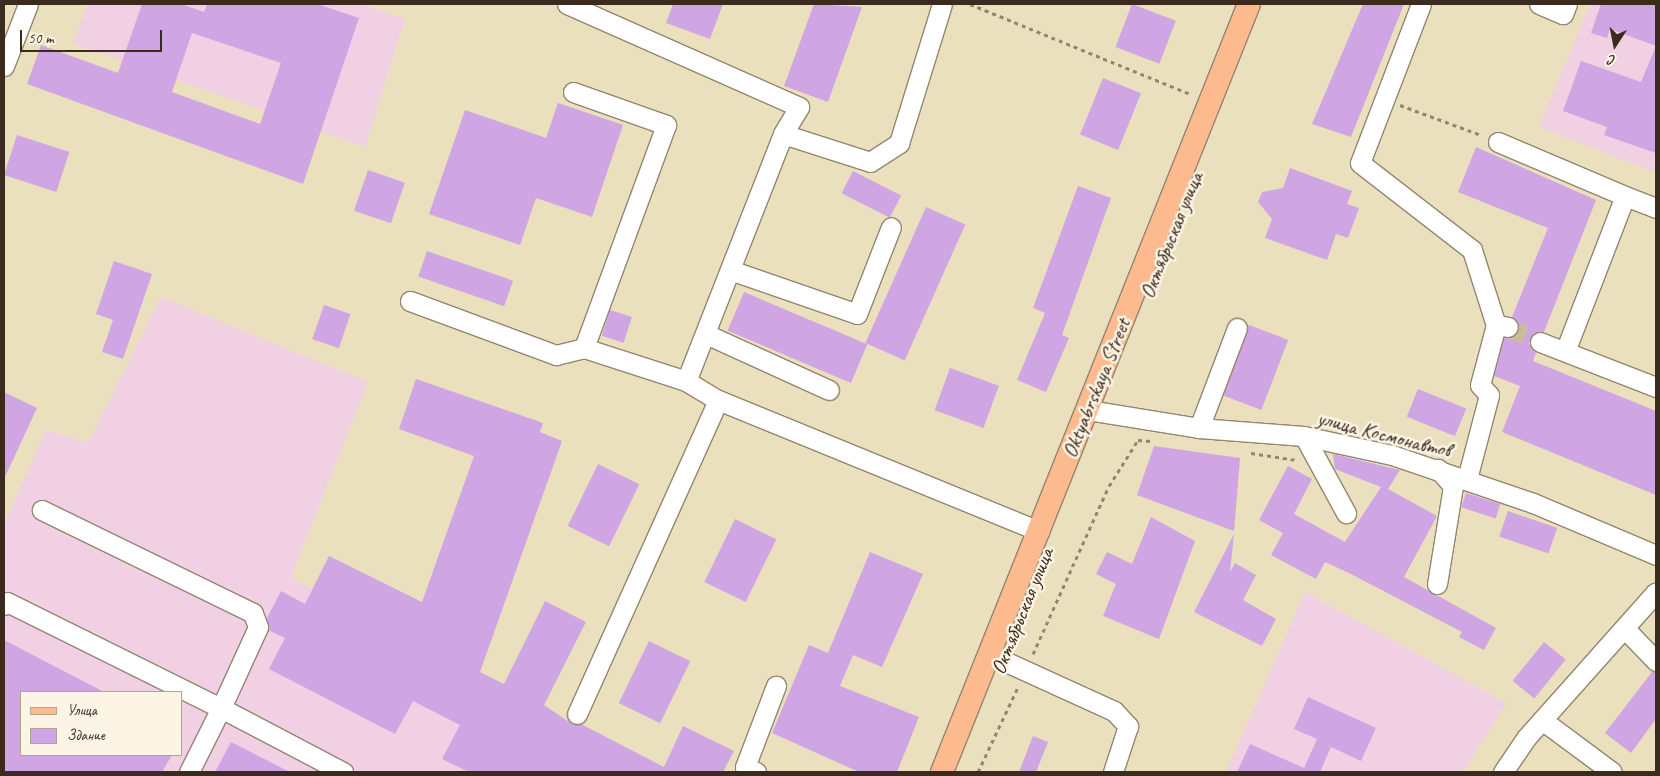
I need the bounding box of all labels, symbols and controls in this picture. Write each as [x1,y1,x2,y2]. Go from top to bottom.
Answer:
scale bar [22,20,165,52]
north arrow [1590,20,1640,70]
text: 50 m [28,29,54,48]
text: С [1607,51,1617,69]
street label: Октябрьская улица [1134,168,1208,302]
street label: Oktyabrskaya Street [1057,315,1135,461]
street label: улица Космонавтов [1313,405,1455,463]
street label: Октябрьская улица [985,544,1059,678]
legend [20,691,182,756]
text: Улица [67,701,97,720]
text: Здание [67,726,105,745]

